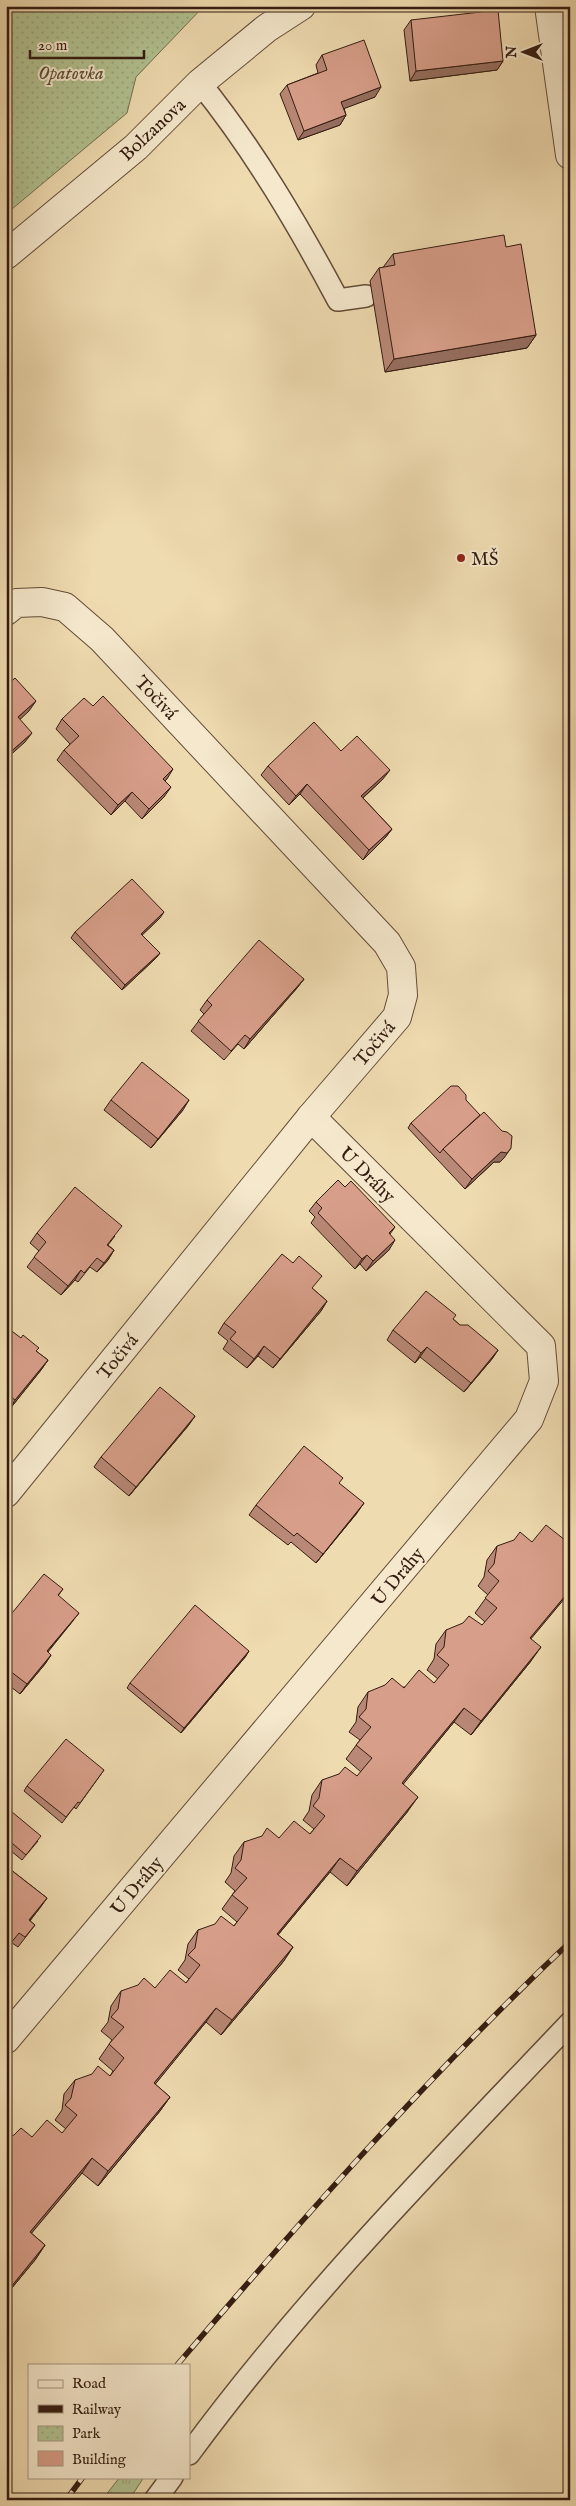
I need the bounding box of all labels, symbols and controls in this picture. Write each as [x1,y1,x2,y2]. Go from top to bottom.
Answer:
scale bar [30,28,144,60]
north arrow [498,28,548,78]
text: 20 m [38,36,68,55]
text: N [503,46,521,59]
park label: Opatovka [38,62,104,86]
street label: Bolzanova [115,93,192,167]
place label: MŠ [471,547,499,572]
marker: MŠ [455,552,467,564]
street label: Točivá [129,671,183,726]
street label: Točivá [350,1016,402,1072]
street label: U Dráhy [333,1142,400,1209]
street label: Točivá [93,1329,145,1385]
street label: U Dráhy [367,1542,431,1612]
street label: U Dráhy [106,1851,170,1921]
legend [28,2364,190,2478]
text: Road [72,2374,107,2393]
text: Railway [72,2400,122,2419]
text: Park [72,2424,102,2443]
text: Building [72,2450,127,2469]

